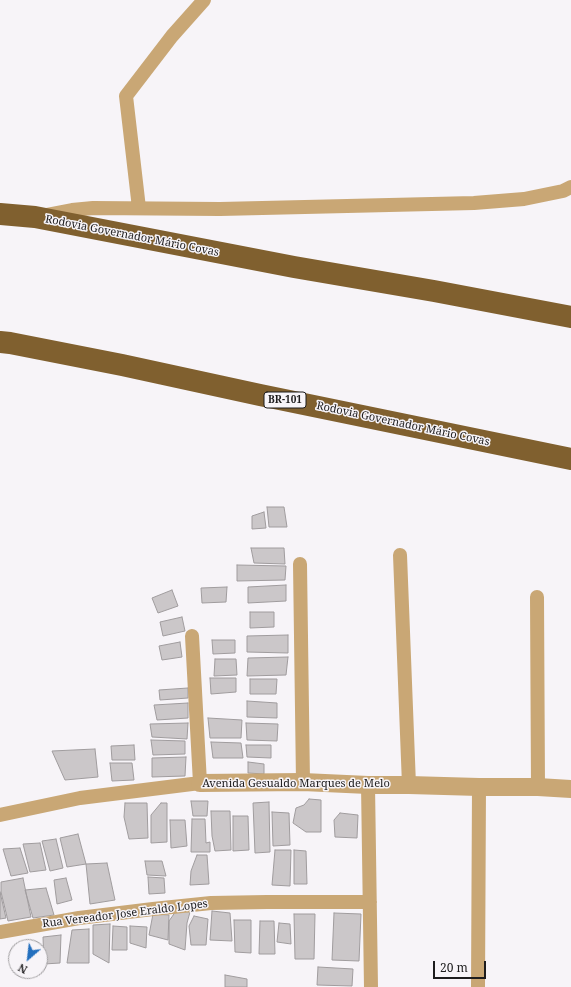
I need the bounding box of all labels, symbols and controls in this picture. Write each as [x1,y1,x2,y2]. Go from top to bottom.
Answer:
street label: Rodovia Governador Mário Covas [44,213,220,259]
road number: BR-101 [264,392,306,408]
street label: Rodovia Governador Mário Covas [315,399,491,449]
street label: Avenida Gesualdo Marques de Melo [202,777,390,791]
street label: Rua Vereador Jose Eraldo Lopes [42,897,208,931]
north arrow [8,939,48,979]
scale bar [435,953,488,979]
text: 20 m [440,959,468,976]
text: N [15,960,30,978]

